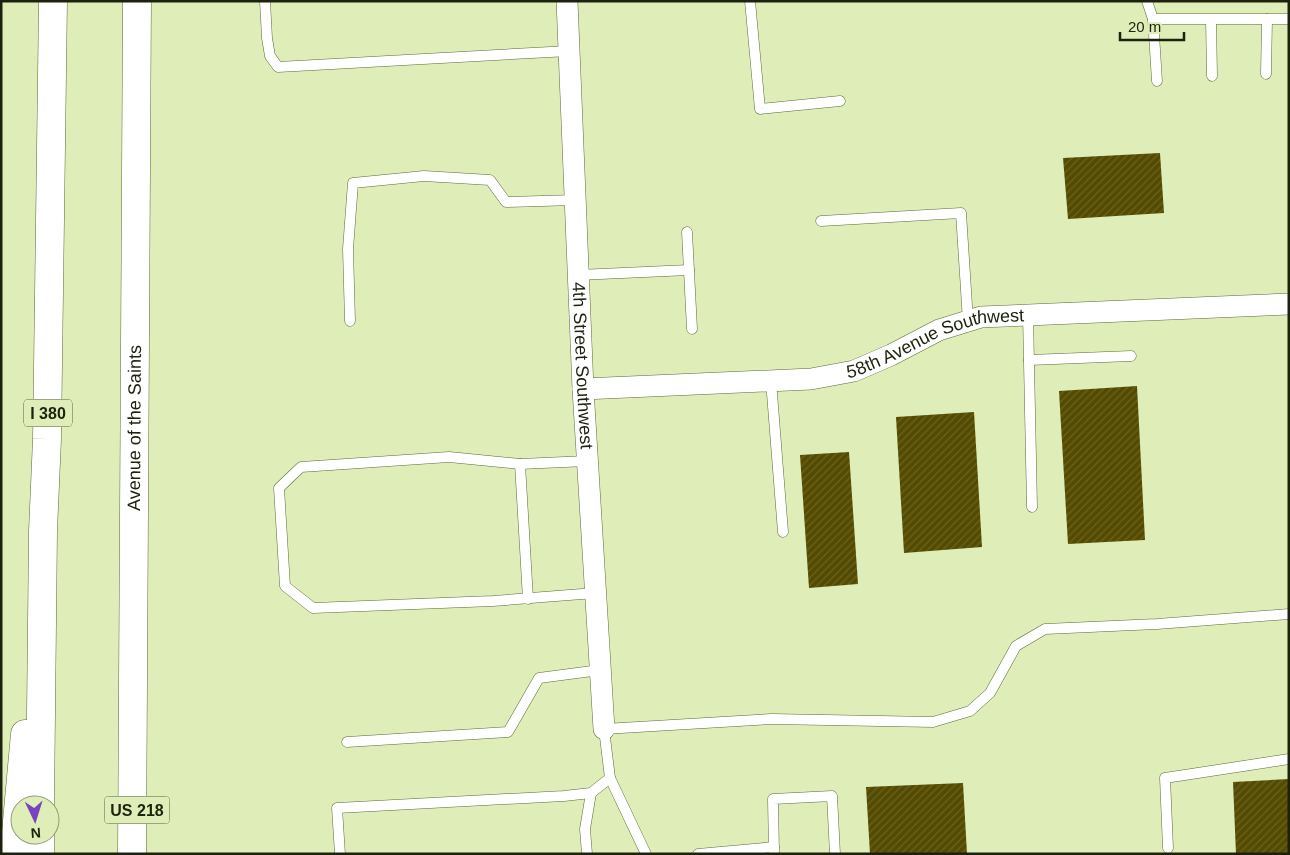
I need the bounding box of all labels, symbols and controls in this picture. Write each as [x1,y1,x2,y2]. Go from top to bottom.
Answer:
scale bar [1120,10,1184,42]
text: 20 m [1128,18,1161,35]
street label: 4th Street Southwest [569,282,597,450]
street label: 58th Avenue Southwest [845,305,1025,382]
street label: Avenue of the Saints [124,345,145,511]
road number: I 380 [24,399,72,426]
north arrow [10,795,60,845]
road number: US 218 [104,796,170,824]
text: N [30,825,42,841]

